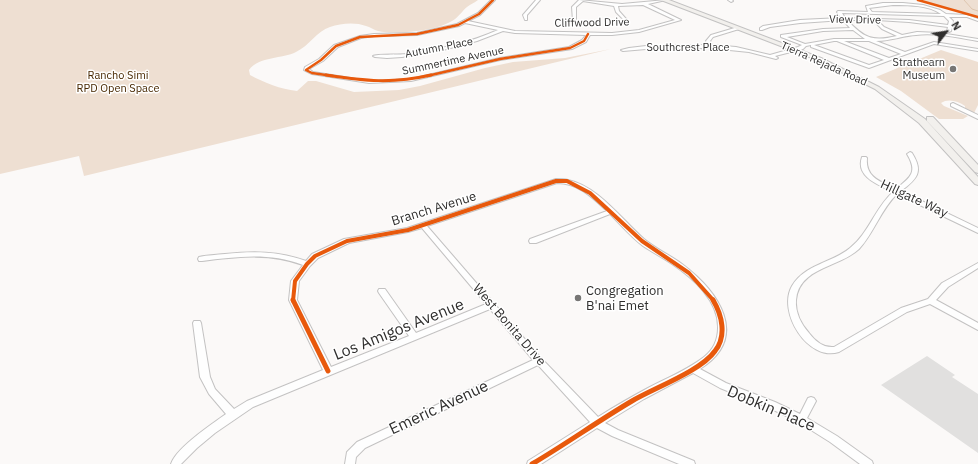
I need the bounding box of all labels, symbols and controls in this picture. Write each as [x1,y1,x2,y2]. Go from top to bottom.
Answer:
north arrow [926,12,966,52]
street label: View Drive [829,13,881,27]
street label: Cliffwood Drive [554,16,630,30]
text: N [948,19,964,33]
street label: Autumn Place [404,35,474,61]
street label: Tierra Rejada Road [779,39,869,89]
street label: Southcrest Place [646,41,730,55]
street label: Summertime Avenue [401,44,505,78]
place label: Strathearn Museum [893,56,945,82]
marker: Strathearn Museum [948,64,958,74]
park label: Rancho Simi RPD Open Space [77,69,159,95]
street label: Hillgate Way [878,177,950,221]
street label: Branch Avenue [390,189,478,229]
street label: West Bonita Drive [469,281,549,369]
place label: Congregation B'nai Emet [586,283,664,314]
marker: Congregation B'nai Emet [573,293,583,303]
street label: Los Amigos Avenue [331,295,467,365]
street label: Emeric Avenue [386,377,492,439]
street label: Dobkin Place [724,382,818,436]

